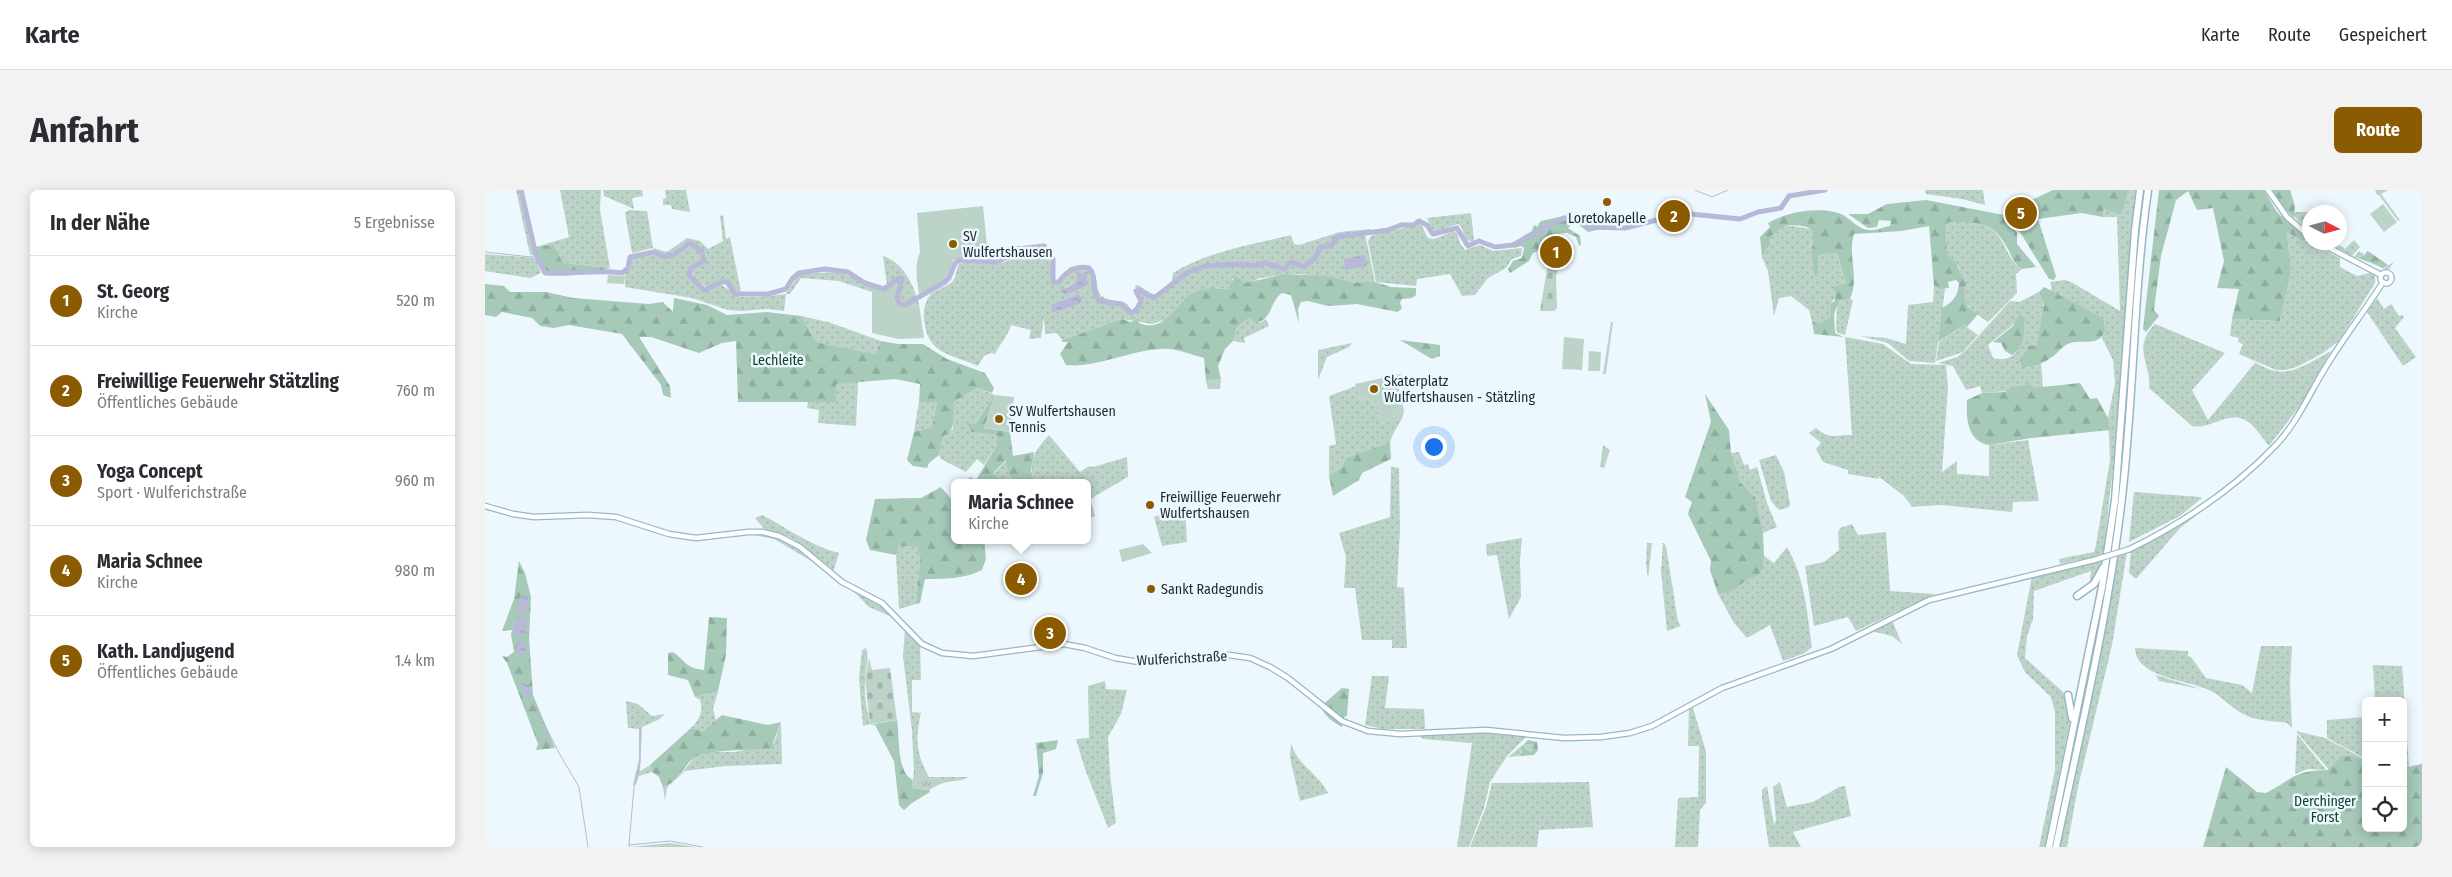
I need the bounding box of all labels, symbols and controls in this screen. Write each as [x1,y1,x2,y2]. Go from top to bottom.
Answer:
text: Karte [25,21,80,49]
text: Karte [2201,24,2240,46]
text: Route [2268,24,2311,46]
text: Gespeichert [2339,24,2427,46]
button: Route [2334,107,2422,153]
text: Anfahrt [30,109,139,151]
pin: 5 [2005,194,2037,232]
marker: Loretokapelle [1601,196,1613,208]
pin: 2 [1658,197,1690,235]
north arrow [2302,205,2347,250]
text: In der Nähe [50,210,150,236]
place label: Loretokapelle [1568,210,1646,227]
text: 5 Ergebnisse [354,213,435,232]
place label: SV Wulfertshausen [963,228,1053,261]
pin: 1 [1540,233,1572,271]
marker: SV Wulfertshausen [947,238,959,250]
text: St. Georg [97,280,169,303]
text: 1 [63,291,69,310]
text: 520 m [396,291,435,310]
text: Kirche [97,303,138,322]
park label: Lechleite [752,352,804,369]
text: Freiwillige Feuerwehr Stätzling [97,370,339,393]
place label: Skaterplatz Wulfertshausen - Stätzling [1384,373,1535,406]
text: 2 [62,381,70,400]
text: 760 m [397,381,435,400]
marker: Skaterplatz Wulfertshausen - Stätzling [1368,383,1380,395]
text: Öffentliches Gebäude [97,393,238,412]
place label: SV Wulfertshausen Tennis [1009,403,1116,436]
marker: SV Wulfertshausen Tennis [993,413,1005,425]
your location [1421,434,1447,460]
text: Yoga Concept [97,460,203,483]
text: 3 [62,471,70,490]
text: 960 m [395,471,435,490]
popup [951,479,1091,544]
text: Sport · Wulferichstraße [97,483,247,502]
place label: Freiwillige Feuerwehr Wulfertshausen [1160,489,1281,522]
text: Maria Schnee [968,491,1074,514]
marker: Freiwillige Feuerwehr Wulfertshausen [1144,499,1156,511]
text: Kirche [968,514,1009,533]
text: Maria Schnee [97,550,203,573]
pin: 4 [1005,560,1037,598]
text: 4 [62,561,70,580]
text: 980 m [395,561,435,580]
text: Kirche [97,573,138,592]
place label: Sankt Radegundis [1161,581,1264,598]
marker: Sankt Radegundis [1145,583,1157,595]
pin: 3 [1034,614,1066,652]
text: Kath. Landjugend [97,640,235,663]
street label: Wulferichstraße [1136,648,1228,669]
text: 5 [62,651,70,670]
text: 1.4 km [395,651,435,670]
text: Öffentliches Gebäude [97,663,238,682]
map controls [2362,697,2407,832]
button: + [2362,697,2407,742]
button: − [2362,742,2407,787]
button: locate [2362,787,2407,832]
park label: Derchinger Forst [2294,793,2356,826]

